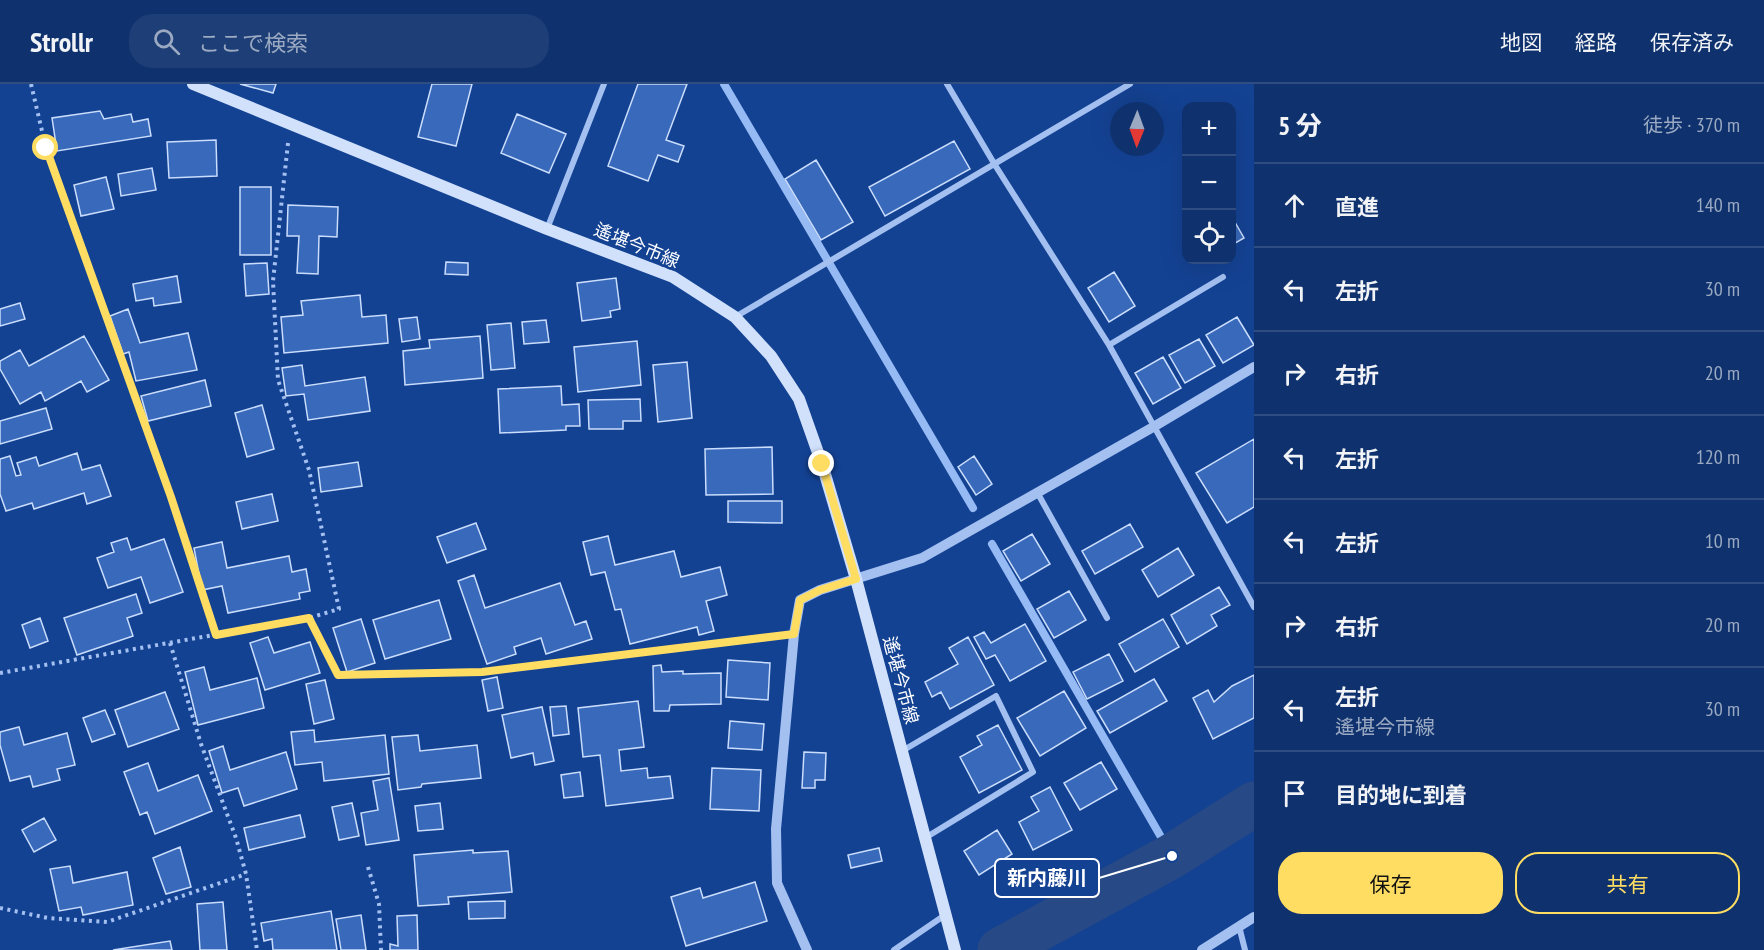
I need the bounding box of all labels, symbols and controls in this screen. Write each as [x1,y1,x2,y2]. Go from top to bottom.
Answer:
search box [129,14,549,68]
text: Strollr [30,23,93,60]
icon: search [150,25,183,58]
text: ここで検索 [198,29,308,57]
text: 地図 [1500,29,1542,56]
text: 経路 [1575,29,1617,56]
text: 保存済み [1650,29,1734,56]
north arrow [1110,102,1164,156]
map controls [1182,102,1236,264]
button: + [1182,102,1236,156]
text: 5 分 [1278,109,1322,142]
text: 徒歩 · 370 m [1643,112,1740,138]
route start [32,134,58,160]
button: − [1182,156,1236,210]
icon: ahead [1278,189,1311,222]
text: 140 m [1696,192,1740,218]
text: 直進 [1335,193,1379,221]
button: locate [1182,210,1236,264]
street label: 遙堪今市線 [591,217,683,273]
icon: left [1278,273,1311,306]
text: 30 m [1705,276,1740,302]
text: 左折 [1335,277,1379,305]
icon: right [1278,357,1311,390]
text: 20 m [1705,360,1740,386]
text: 右折 [1335,361,1379,389]
icon: left [1278,441,1311,474]
text: 120 m [1696,444,1740,470]
text: 左折 [1335,445,1379,473]
route end [808,450,834,476]
icon: left [1278,525,1311,558]
text: 10 m [1705,528,1740,554]
text: 左折 [1335,529,1379,557]
icon: right [1278,609,1311,642]
text: 20 m [1705,612,1740,638]
text: 右折 [1335,613,1379,641]
street label: 遙堪今市線 [878,634,924,726]
text: 左折 [1335,683,1379,711]
icon: left [1278,693,1311,726]
text: 30 m [1705,696,1740,722]
text: 遙堪今市線 [1335,714,1435,740]
icon: arrive [1278,777,1311,810]
text: 目的地に到着 [1335,781,1467,809]
button: 保存 [1278,852,1503,914]
button: 共有 [1515,852,1740,914]
callout: 新内藤川 [995,859,1099,897]
text: 新内藤川 [1007,865,1087,891]

